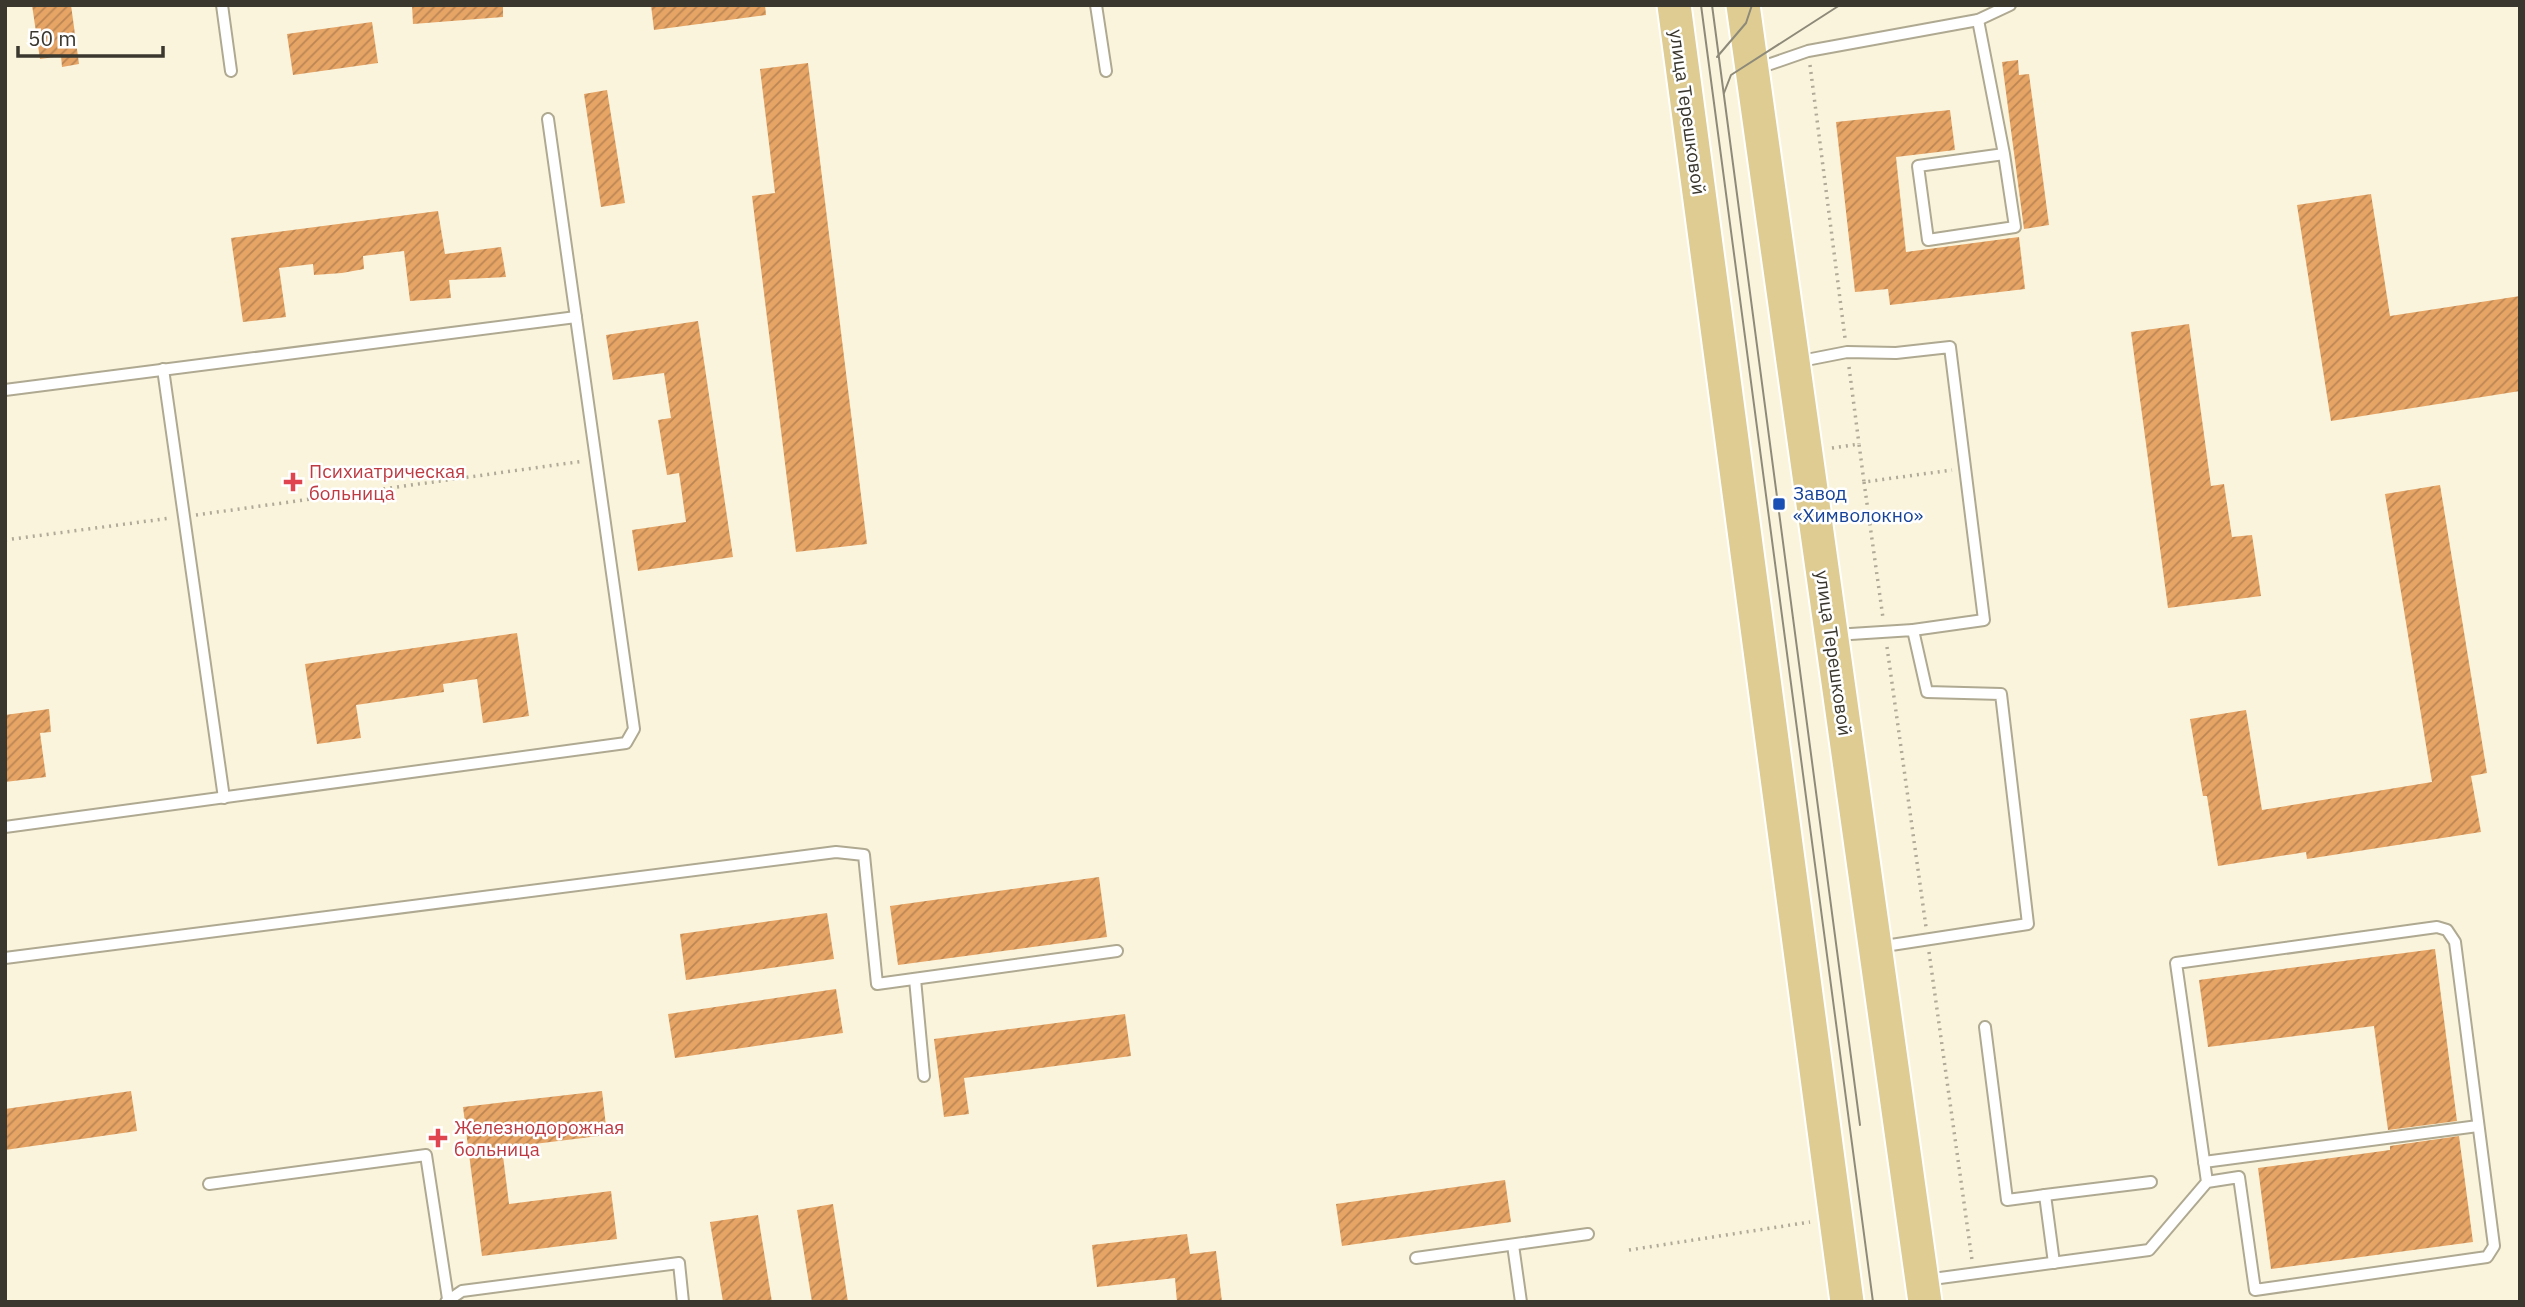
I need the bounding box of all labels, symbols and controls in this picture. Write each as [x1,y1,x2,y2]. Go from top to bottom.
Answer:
scale bar [18,14,163,58]
text: 50 m [28,24,77,52]
street label: улица Терешковой [1664,28,1712,196]
place label: Психиатрическая больница [309,459,465,505]
marker: Психиатрическая больница [283,472,303,492]
place label: Завод «Химволокно» [1793,481,1923,527]
marker: Завод «Химволокно» [1771,496,1787,512]
street label: улица Терешковой [1810,569,1858,737]
place label: Железнодорожная больница [454,1115,624,1161]
marker: Железнодорожная больница [428,1128,448,1148]

